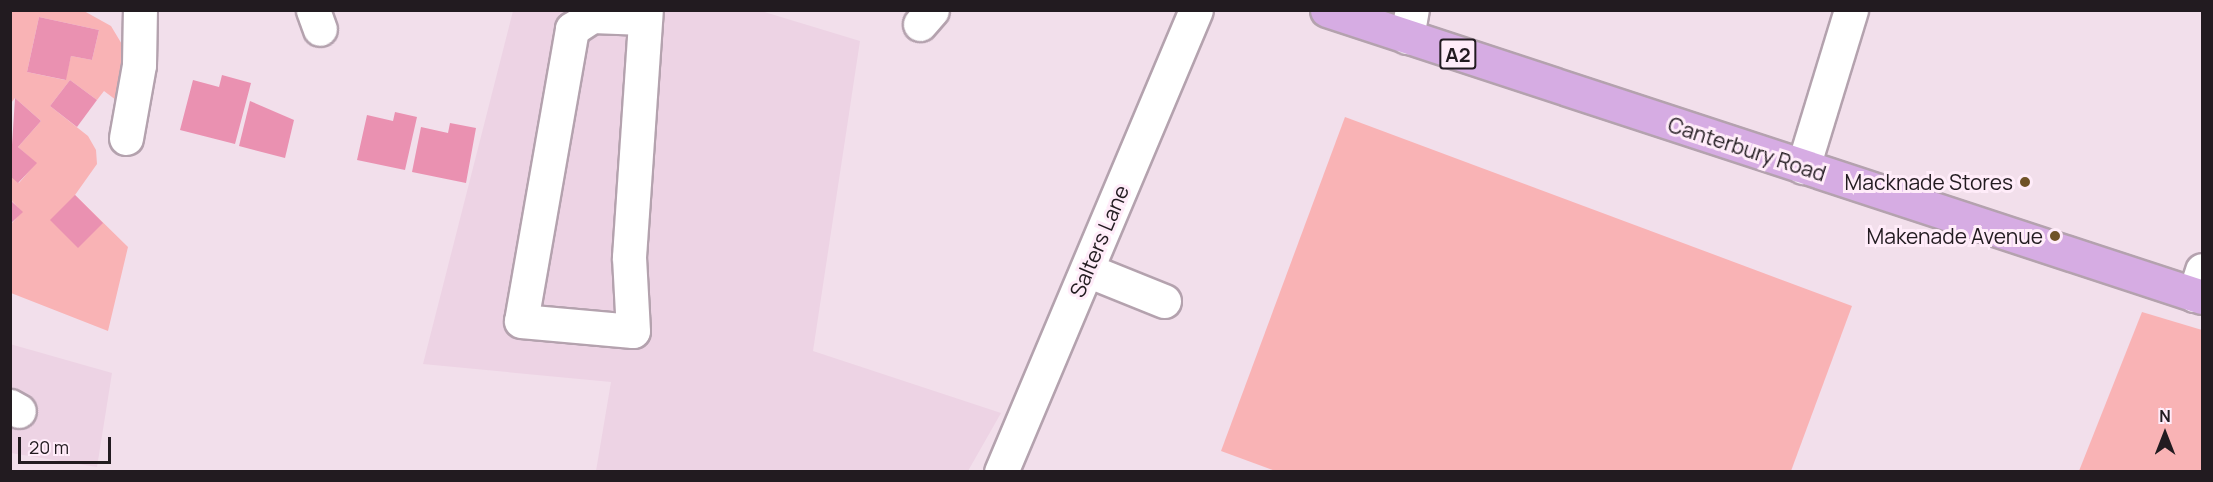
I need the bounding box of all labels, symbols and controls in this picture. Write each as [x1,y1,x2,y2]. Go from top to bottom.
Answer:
road number: A2 [1438,37,1478,71]
street label: Canterbury Road [1665,112,1829,186]
place label: Macknade Stores [1845,169,2013,195]
marker: Macknade Stores [2018,175,2032,189]
street label: Salters Lane [1064,181,1134,301]
place label: Makenade Avenue [1867,223,2043,249]
marker: Makenade Avenue [2048,229,2062,243]
north arrow [2135,404,2195,464]
text: N [2159,405,2171,427]
scale bar [21,425,114,463]
text: 20 m [29,435,69,459]

